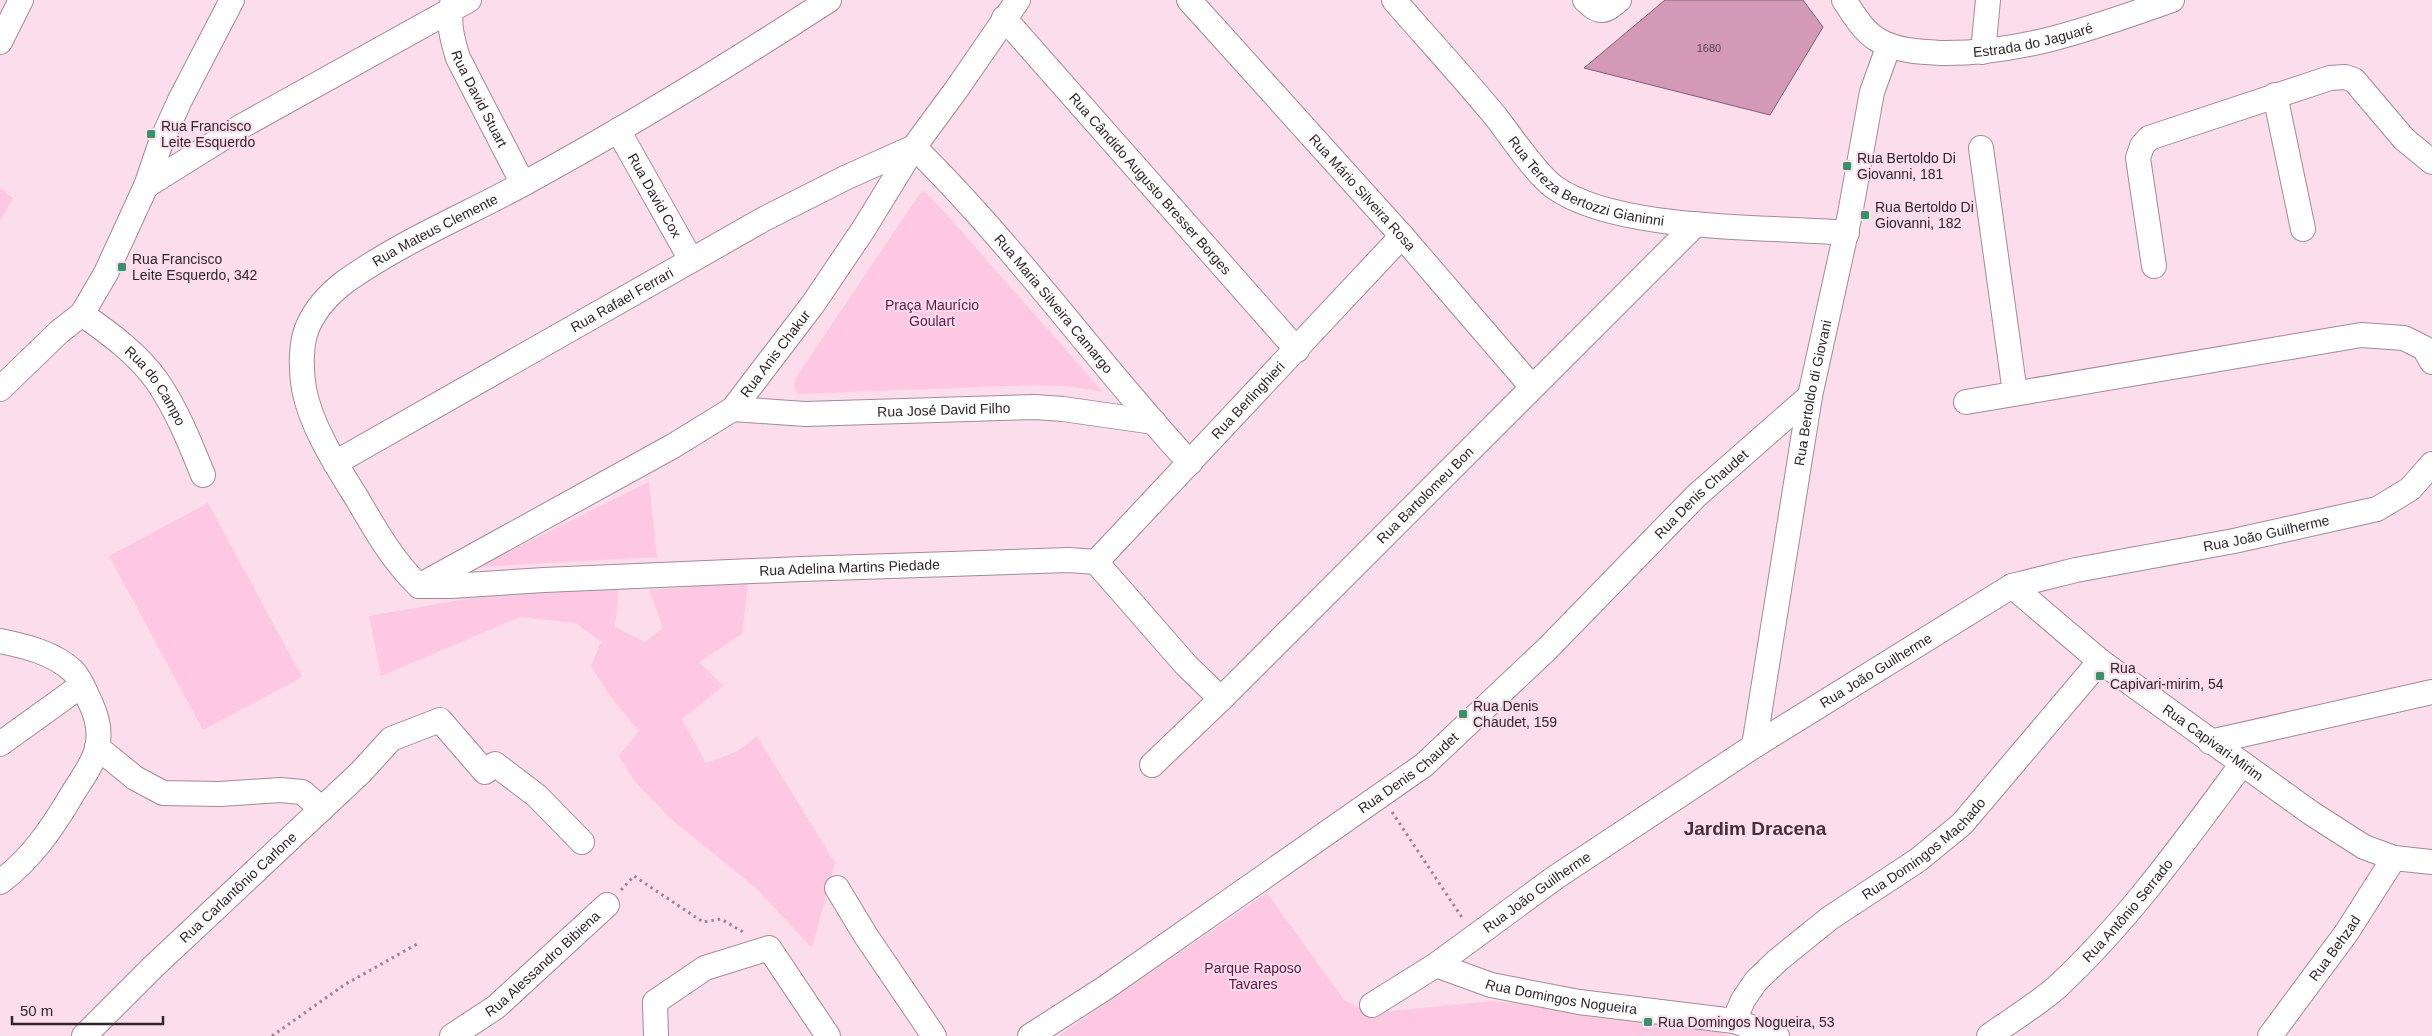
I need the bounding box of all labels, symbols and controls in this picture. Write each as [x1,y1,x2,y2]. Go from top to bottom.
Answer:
street label: Estrada do Jaguaré [1972,19,2095,60]
house number: 1680 [1697,42,1721,54]
street label: Rua David Stuart [448,48,511,150]
street label: Rua Cândido Augusto Bresser Borges [1066,90,1235,278]
place label: Rua Francisco Leite Esquerdo [161,118,255,150]
marker: Rua Francisco Leite Esquerdo [145,128,157,140]
street label: Rua Mário Silveira Rosa [1306,131,1419,254]
street label: Rua Tereza Bertozzi Gianinni [1505,133,1665,229]
street label: Rua David Cox [625,150,685,240]
place label: Rua Bertoldo Di Giovanni, 181 [1857,150,1956,182]
marker: Rua Bertoldo Di Giovanni, 181 [1841,160,1853,172]
street label: Rua Mateus Clemente [369,191,501,270]
place label: Rua Bertoldo Di Giovanni, 182 [1875,199,1974,231]
marker: Rua Bertoldo Di Giovanni, 182 [1859,209,1871,221]
street label: Rua Maria Silveira Camargo [991,231,1116,376]
place label: Rua Francisco Leite Esquerdo, 342 [132,251,258,283]
marker: Rua Francisco Leite Esquerdo, 342 [116,261,128,273]
street label: Rua Rafael Ferrari [568,264,676,335]
park label: Praça Maurício Goulart [885,297,979,329]
street label: Rua Anis Chakur [737,307,814,400]
street label: Rua Bertoldo di Giovani [1791,319,1834,467]
street label: Rua do Campo [122,343,189,428]
street label: Rua Berlinghieri [1208,358,1288,442]
street label: Rua José David Filho [877,400,1011,420]
street label: Rua Bartolomeu Bon [1373,443,1477,547]
street label: Rua Denis Chaudet [1651,446,1751,542]
street label: Rua João Guilherme [2202,512,2331,554]
street label: Rua Adelina Martins Piedade [759,556,940,579]
street label: Rua João Guilherme [1817,630,1935,711]
place label: Rua Capivari-mirim, 54 [2110,660,2224,692]
marker: Rua Capivari-mirim, 54 [2094,670,2106,682]
place label: Rua Denis Chaudet, 159 [1473,698,1557,730]
street label: Rua Capivari-Mirim [2160,701,2266,784]
marker: Rua Denis Chaudet, 159 [1457,708,1469,720]
street label: Rua Denis Chaudet [1355,729,1462,816]
street label: Rua Domingos Machado [1859,794,1989,903]
district label: Jardim Dracena [1684,818,1827,839]
street label: Rua Carlantônio Carlone [176,829,300,946]
street label: Rua João Guilherme [1480,848,1594,936]
street label: Rua Antônio Serrado [2079,856,2176,965]
street label: Rua Alessandro Bibiena [482,908,603,1020]
street label: Rua Behzad [2305,912,2363,984]
park label: Parque Raposo Tavares [1204,960,1302,992]
street label: Rua Domingos Nogueira [1483,976,1638,1017]
scale bar [12,994,164,1026]
text: 50 m [20,1002,53,1019]
place label: Rua Domingos Nogueira, 53 [1658,1014,1835,1030]
marker: Rua Domingos Nogueira, 53 [1642,1016,1654,1028]

